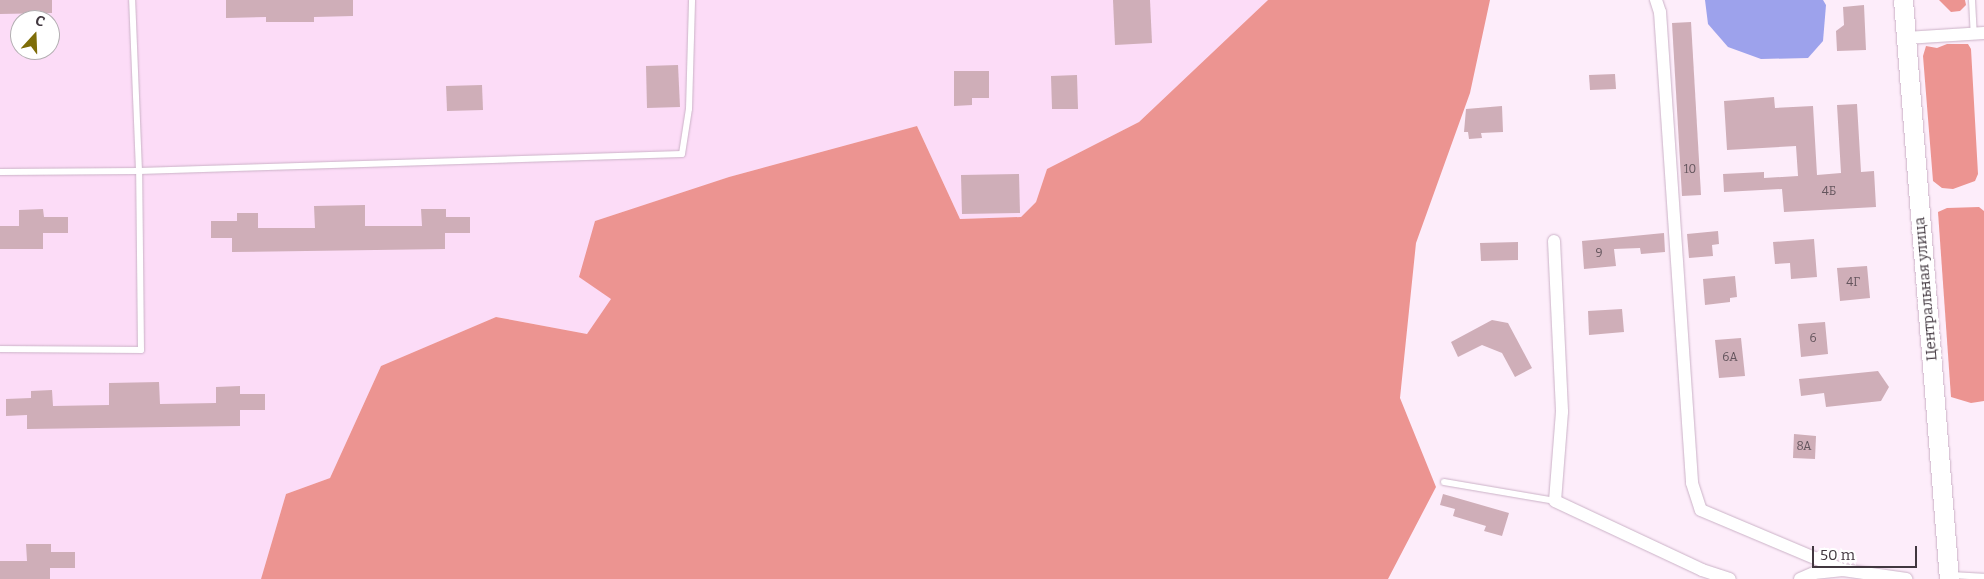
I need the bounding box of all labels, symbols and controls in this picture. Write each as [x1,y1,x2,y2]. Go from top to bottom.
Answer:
north arrow [10,10,60,60]
text: С [33,12,47,31]
house number: 10 [1684,163,1696,177]
house number: 4Б [1822,185,1836,199]
street label: Центральная улица [1911,216,1941,362]
house number: 9 [1595,247,1603,261]
house number: 4Г [1846,276,1860,290]
house number: 6 [1809,332,1817,346]
house number: 6А [1722,351,1738,365]
house number: 8А [1796,440,1812,454]
scale bar [1814,536,1919,568]
text: 50 m [1820,546,1855,564]

